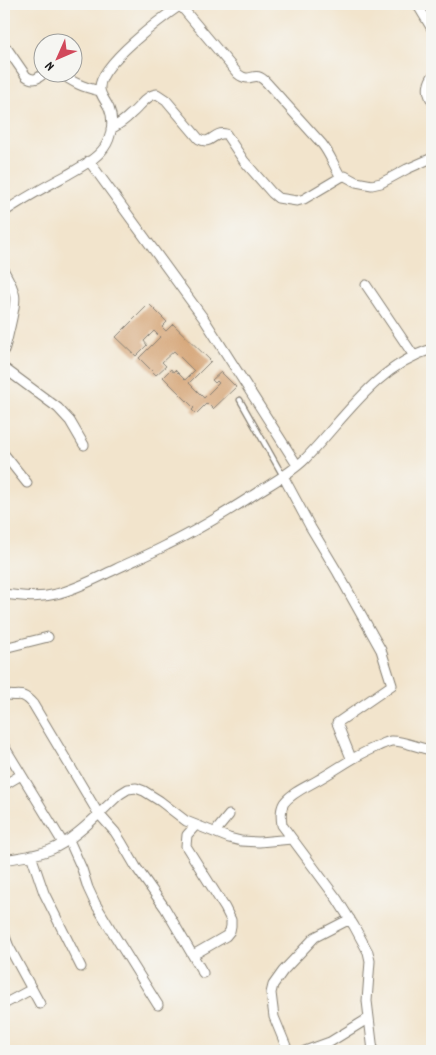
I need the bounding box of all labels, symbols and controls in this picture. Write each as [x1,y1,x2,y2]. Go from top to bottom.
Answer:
north arrow [32,32,82,82]
text: N [41,56,60,75]

